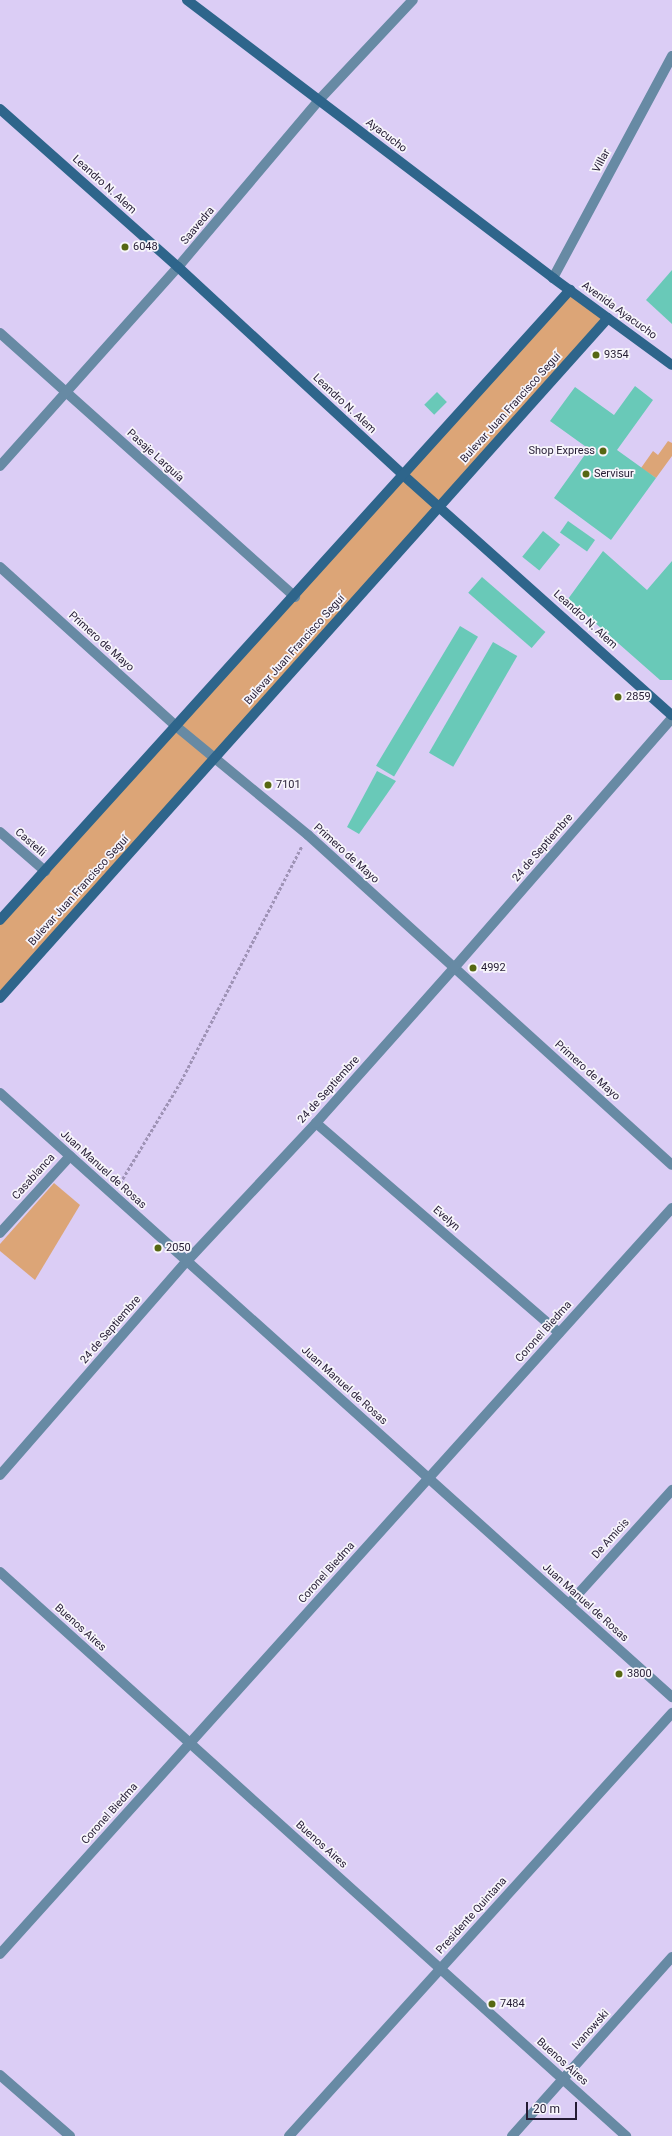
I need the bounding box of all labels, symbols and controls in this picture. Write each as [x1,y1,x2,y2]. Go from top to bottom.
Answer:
street label: Ayacucho [363,116,409,156]
street label: Villar [590,147,614,175]
street label: Leandro N. Alem [69,153,139,217]
street label: Saavedra [178,204,218,248]
place label: 6048 [133,240,158,254]
marker: 6048 [120,242,130,252]
street label: Avenida Ayacucho [579,279,659,343]
place label: 9354 [604,348,629,362]
street label: Bulevar Juan Francisco Seguí [458,350,564,466]
marker: 9354 [591,350,601,360]
street label: Leandro N. Alem [310,371,378,437]
street label: Pasaje Larguía [124,427,186,485]
place label: Shop Express [529,444,595,458]
marker: Shop Express [598,446,608,456]
place label: Servisur [594,467,634,481]
marker: Servisur [581,469,591,479]
street label: Leandro N. Alem [550,588,620,652]
street label: Bulevar Juan Francisco Seguí [242,592,348,708]
street label: Primero de Mayo [66,609,136,675]
place label: 2859 [626,690,651,704]
marker: 2859 [613,692,623,702]
place label: 7101 [276,778,301,792]
marker: 7101 [263,780,273,790]
street label: 24 de Septiembre [510,811,576,885]
street label: Primero de Mayo [311,821,381,887]
street label: Castelli [12,826,48,860]
street label: Bulevar Juan Francisco Seguí [26,833,132,949]
place label: 4992 [481,961,506,975]
marker: 4992 [468,963,478,973]
street label: Primero de Mayo [552,1038,622,1104]
street label: 24 de Septiembre [295,1054,363,1126]
street label: Juan Manuel de Rosas [57,1128,149,1212]
street label: Casablanca [10,1151,58,1203]
street label: Evelyn [430,1204,462,1234]
place label: 2050 [166,1241,191,1255]
marker: 2050 [153,1243,163,1253]
street label: 24 de Septiembre [78,1293,144,1367]
street label: Coronel Biedma [513,1299,575,1365]
street label: Juan Manuel de Rosas [298,1344,390,1428]
street label: De Amicis [590,1516,632,1562]
street label: Coronel Biedma [296,1540,358,1606]
street label: Juan Manuel de Rosas [539,1561,631,1645]
street label: Buenos Aires [52,1602,108,1654]
place label: 3800 [627,1667,652,1681]
marker: 3800 [614,1669,624,1679]
street label: Coronel Biedma [79,1781,141,1847]
street label: Buenos Aires [293,1819,349,1871]
street label: Presidente Quintana [434,1875,510,1957]
place label: 7484 [500,1997,525,2011]
marker: 7484 [487,1999,497,2009]
street label: Ivanowski [570,2007,612,2053]
street label: Buenos Aires [534,2036,590,2088]
scale bar [528,2094,579,2120]
text: 20 m [533,2102,560,2116]

